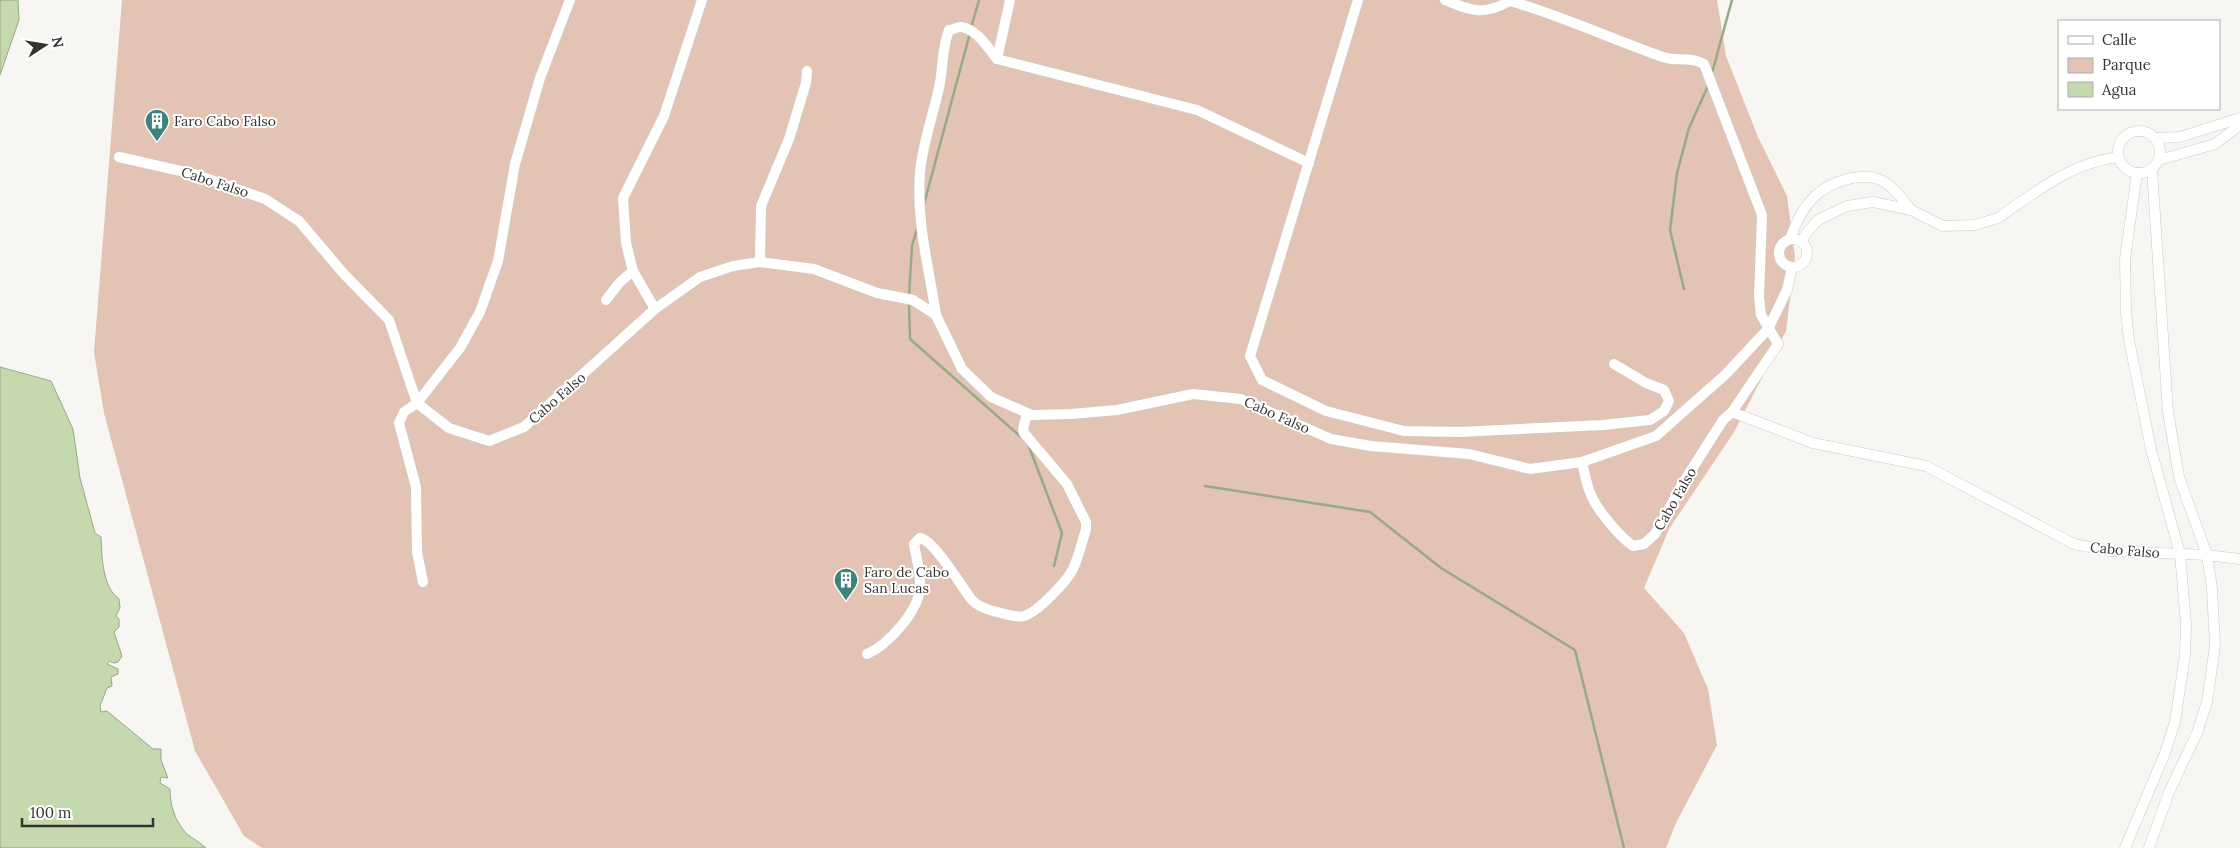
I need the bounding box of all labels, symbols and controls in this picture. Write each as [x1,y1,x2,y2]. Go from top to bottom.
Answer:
north arrow [20,20,70,70]
legend [2058,20,2220,110]
text: Calle [2102,30,2137,49]
text: N [48,35,68,50]
text: Parque [2102,55,2151,74]
text: Agua [2101,80,2137,99]
building icon: Faro Cabo Falso [144,108,170,142]
place label: Faro Cabo Falso [174,112,276,130]
street label: Cabo Falso [179,163,251,201]
street label: Cabo Falso [525,368,589,428]
street label: Cabo Falso [1241,393,1313,437]
street label: Cabo Falso [1650,464,1700,534]
street label: Cabo Falso [2089,538,2161,562]
place label: Faro de Cabo San Lucas [864,563,949,597]
building icon: Faro de Cabo San Lucas [833,567,859,601]
scale bar [22,796,154,828]
text: 100 m [30,803,71,822]

